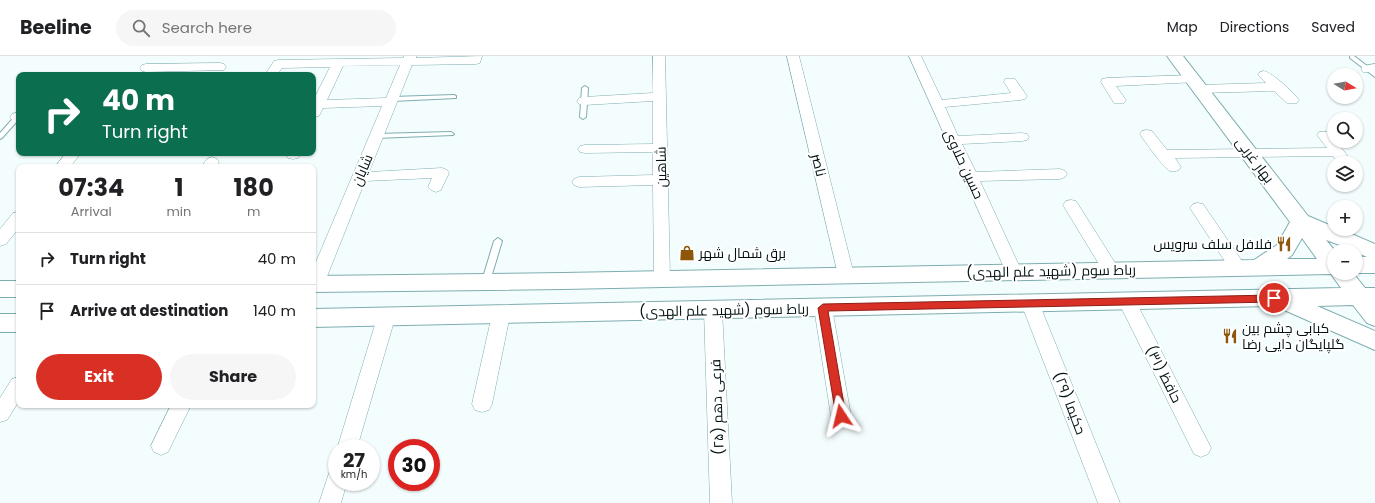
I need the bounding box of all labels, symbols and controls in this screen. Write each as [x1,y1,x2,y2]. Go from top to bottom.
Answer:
search box [116,10,396,46]
text: Beeline [20,14,92,41]
icon: search [130,17,152,39]
text: Search here [162,17,252,38]
text: Map [1167,17,1198,37]
text: Directions [1220,17,1289,37]
text: Saved [1311,17,1355,37]
north arrow [1327,68,1363,104]
map controls [1327,68,1363,280]
text: 40 m [102,81,175,120]
icon: right [36,88,88,140]
button: search [1327,112,1363,148]
text: Turn right [102,119,188,144]
street label: حسین حلاوی [939,126,989,202]
street label: بهار غربی [1231,133,1279,187]
street label: شاهین [651,146,671,188]
street label: ناصر [806,150,831,179]
street label: شایان [346,151,378,189]
button: layers [1327,156,1363,192]
text: 07:34 [58,171,124,204]
text: 1 [174,171,183,204]
text: 180 [234,171,274,204]
button: + [1327,200,1363,236]
text: Arrival [71,202,112,221]
text: min [166,202,191,221]
text: m [247,202,260,221]
place label: فلافل سلف سرویس [1153,234,1272,254]
restaurant icon: فلافل سلف سرویس [1275,235,1293,253]
place label: برق شمال شهر [698,243,786,263]
shop icon: برق شمال شهر [678,244,696,262]
button: − [1327,244,1363,280]
icon: right [36,248,58,270]
text: Turn right [70,248,146,269]
text: 40 m [258,248,296,269]
street label: رباط سوم (شهید علم الهدی) [966,260,1136,282]
pin [1257,281,1291,315]
icon: arrive [1263,287,1285,309]
street label: رباط سوم (شهید علم الهدی) [639,299,809,321]
icon: arrive [36,300,58,322]
text: Arrive at destination [70,300,228,321]
text: 140 m [253,300,296,321]
place label: کبابی چشم بین گلپایگان دایی رضا [1242,318,1345,354]
restaurant icon: کبابی چشم بین گلپایگان دایی رضا [1221,327,1239,345]
street label: حافظ (۳۱) [1141,342,1187,406]
button: Exit [36,354,162,400]
button: Share [170,354,296,400]
street label: فرعی دهم (۲۵) [705,359,729,455]
street label: حکیما (۲۹) [1049,369,1091,437]
position arrow [820,395,862,437]
speed limit sign: 30 [388,439,440,491]
text: 27 [343,446,365,474]
text: km/h [341,467,367,482]

